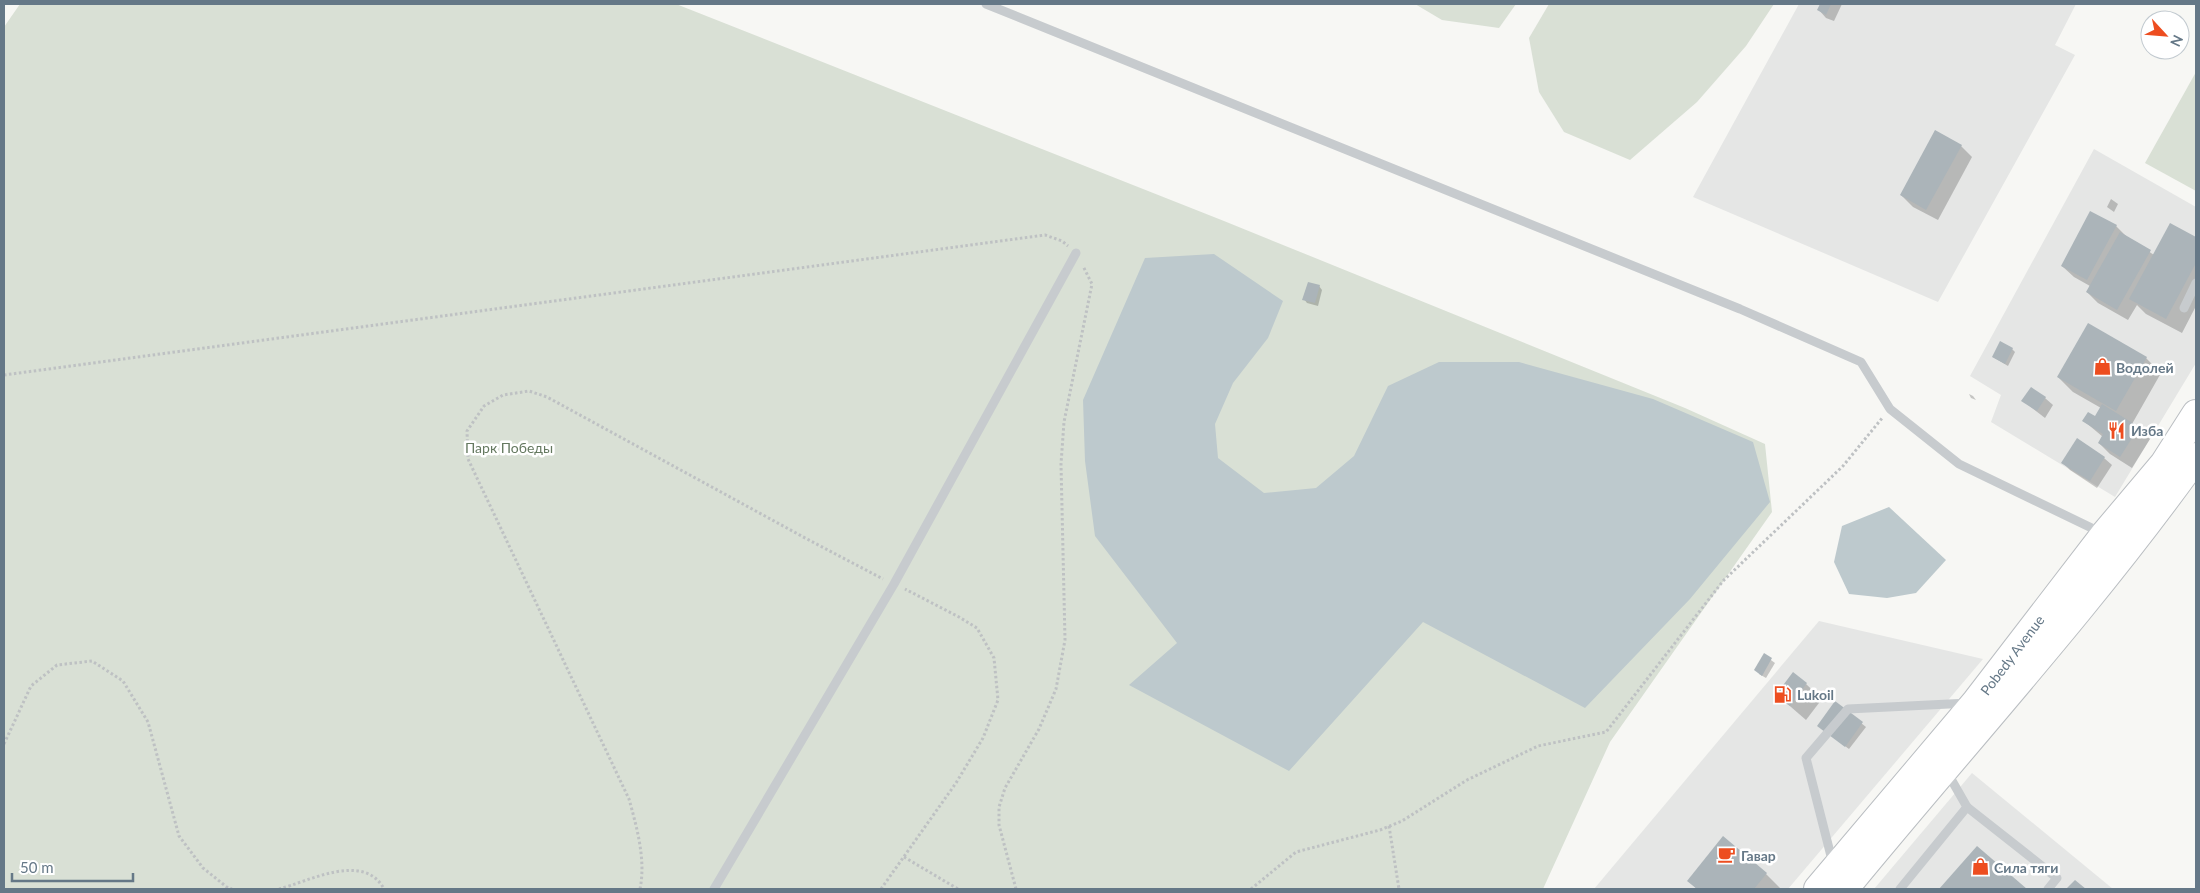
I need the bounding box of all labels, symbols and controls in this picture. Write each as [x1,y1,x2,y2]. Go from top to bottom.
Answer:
north arrow [2140,10,2190,60]
text: N [2167,32,2187,49]
shop icon: Водолей [2092,357,2112,377]
place label: Водолей [2116,359,2174,376]
restaurant icon: Изба [2107,420,2127,440]
place label: Изба [2131,422,2163,439]
park label: Парк Победы [465,439,553,456]
street label: Pobedy Avenue [1977,612,2047,698]
fuel station icon: Lukoil [1773,684,1793,704]
place label: Lukoil [1797,686,1834,703]
cafe icon: Гавар [1717,845,1737,865]
place label: Гавар [1741,847,1776,864]
scale bar [12,850,134,882]
shop icon: Сила тяги [1970,857,1990,877]
text: 50 m [20,858,54,876]
place label: Сила тяги [1994,859,2058,876]

